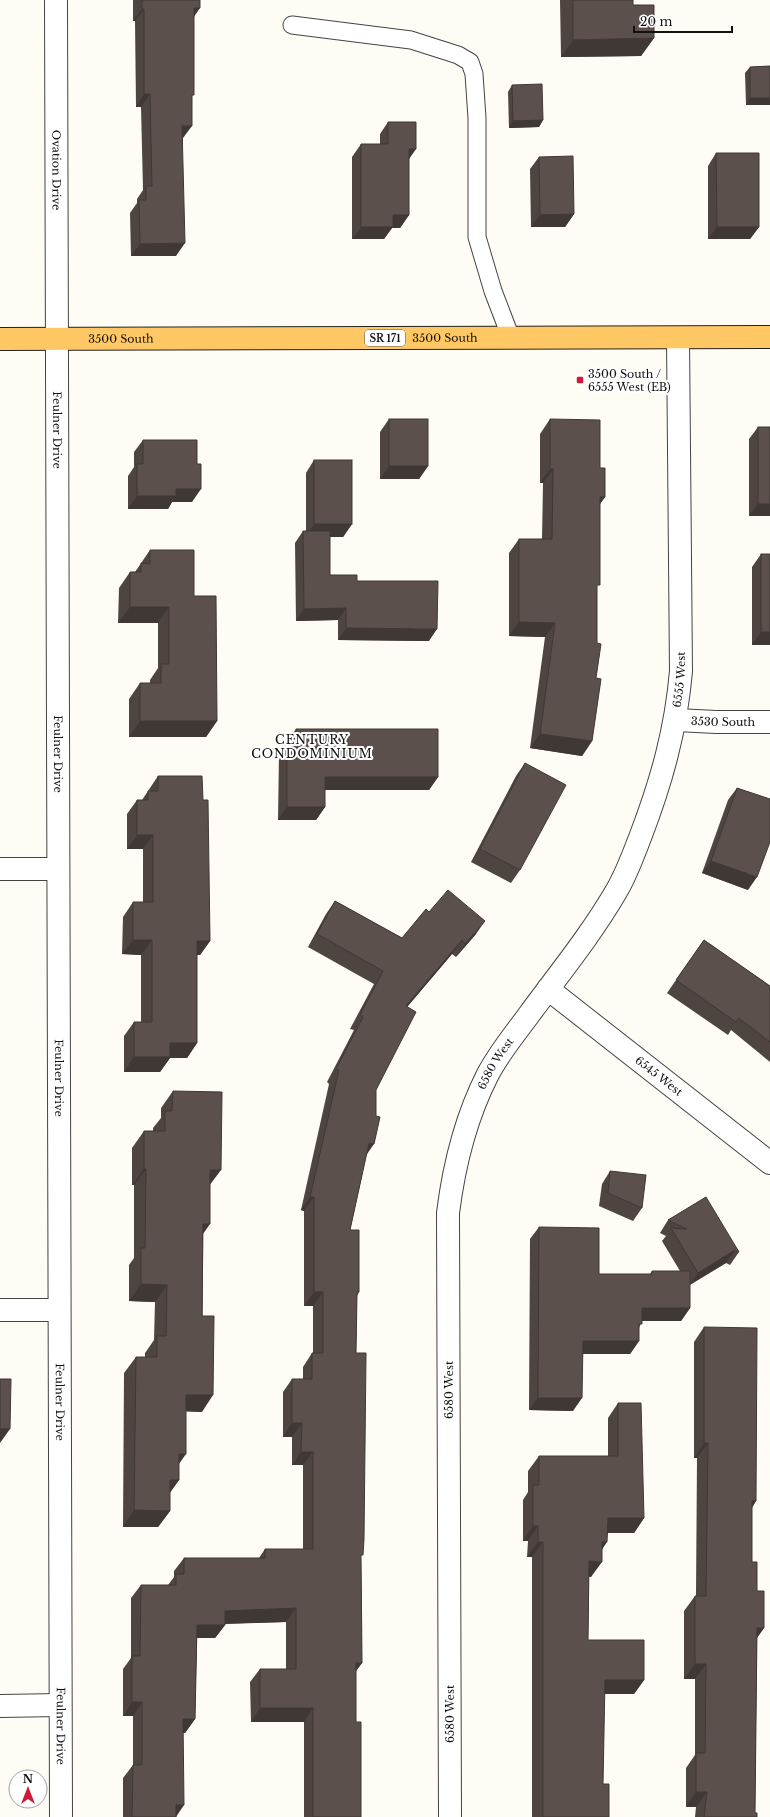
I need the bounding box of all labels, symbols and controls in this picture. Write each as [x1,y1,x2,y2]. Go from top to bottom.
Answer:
scale bar [634,8,732,34]
text: 20 m [640,14,672,29]
street label: Ovation Drive [49,130,64,210]
road number: SR 171 [365,330,405,346]
street label: 3500 South [412,331,478,345]
street label: 3500 South [88,332,154,346]
place label: 3500 South / 6555 West (EB) [588,367,671,394]
marker: 3500 South / 6555 West (EB) [575,375,585,385]
street label: Feulner Drive [50,391,64,469]
street label: 6555 West [670,651,688,709]
street label: 3530 South [690,714,756,729]
street label: Feulner Drive [51,715,65,793]
district label: CENTURY CONDOMINIUM [251,732,373,761]
street label: 6580 West [475,1034,517,1092]
street label: Feulner Drive [52,1039,66,1117]
street label: 6545 West [632,1053,686,1099]
street label: 6580 West [442,1360,456,1419]
street label: Feulner Drive [53,1363,67,1441]
street label: 6580 West [443,1684,457,1743]
street label: Feulner Drive [54,1687,68,1765]
north arrow [8,1769,48,1809]
text: N [23,1772,34,1786]

